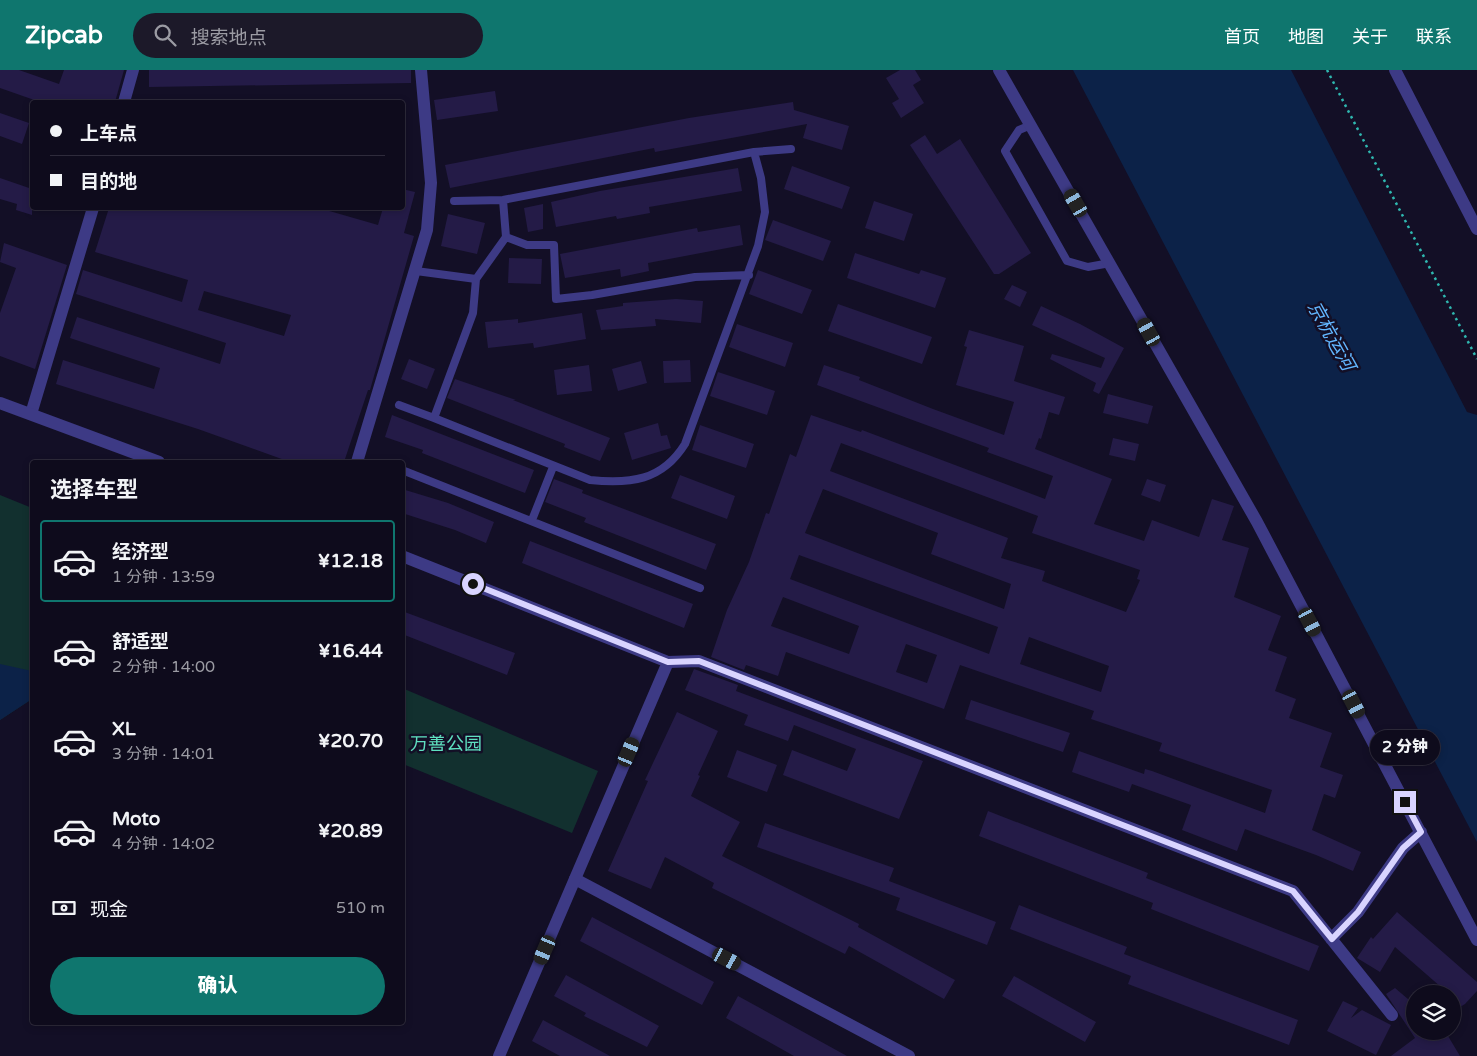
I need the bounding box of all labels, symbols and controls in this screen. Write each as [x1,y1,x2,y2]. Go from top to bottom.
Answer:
search box [133,13,483,58]
text: Zipcab [25,21,103,50]
icon: search [151,21,179,49]
text: 首页 [1224,26,1260,48]
text: 地图 [1288,26,1324,48]
text: 关于 [1352,26,1388,48]
text: 联系 [1416,26,1452,48]
text: 搜索地点 [191,27,267,49]
text: 上车点 [80,123,137,145]
text: 目的地 [80,171,137,193]
car [1062,186,1089,220]
water label: 京杭运河 [1303,297,1361,378]
car [1135,315,1162,349]
text: 选择车型 [50,477,138,503]
icon: car [52,539,97,584]
text: 经济型 [112,541,169,563]
text: ¥12.18 [318,550,383,572]
text: 1 分钟 · 13:59 [112,567,215,587]
route start [462,573,484,595]
car [1296,605,1323,639]
icon: car [52,629,97,674]
text: 舒适型 [112,631,169,653]
text: ¥16.44 [318,640,383,662]
text: 2 分钟 · 14:00 [112,657,215,677]
car [1340,687,1367,721]
text: XL [112,718,136,740]
icon: car [52,719,97,764]
text: ¥20.70 [318,730,383,752]
callout: 2 分钟 [1370,730,1440,764]
park label: 万善公园 [410,733,482,755]
car [616,735,641,769]
text: 2 分钟 [1382,737,1428,757]
text: 3 分钟 · 14:01 [112,744,215,764]
route end [1394,791,1416,813]
text: Moto [112,808,160,830]
icon: car [52,809,97,854]
text: ¥20.89 [318,820,383,842]
text: 4 分钟 · 14:02 [112,834,215,854]
icon: cash [50,894,78,922]
text: 510 m [336,898,385,918]
text: 现金 [90,899,128,921]
car [532,933,557,967]
car [710,945,743,973]
button: 确认 [50,957,385,1015]
map controls [1406,985,1461,1040]
button: layers [1406,985,1461,1040]

